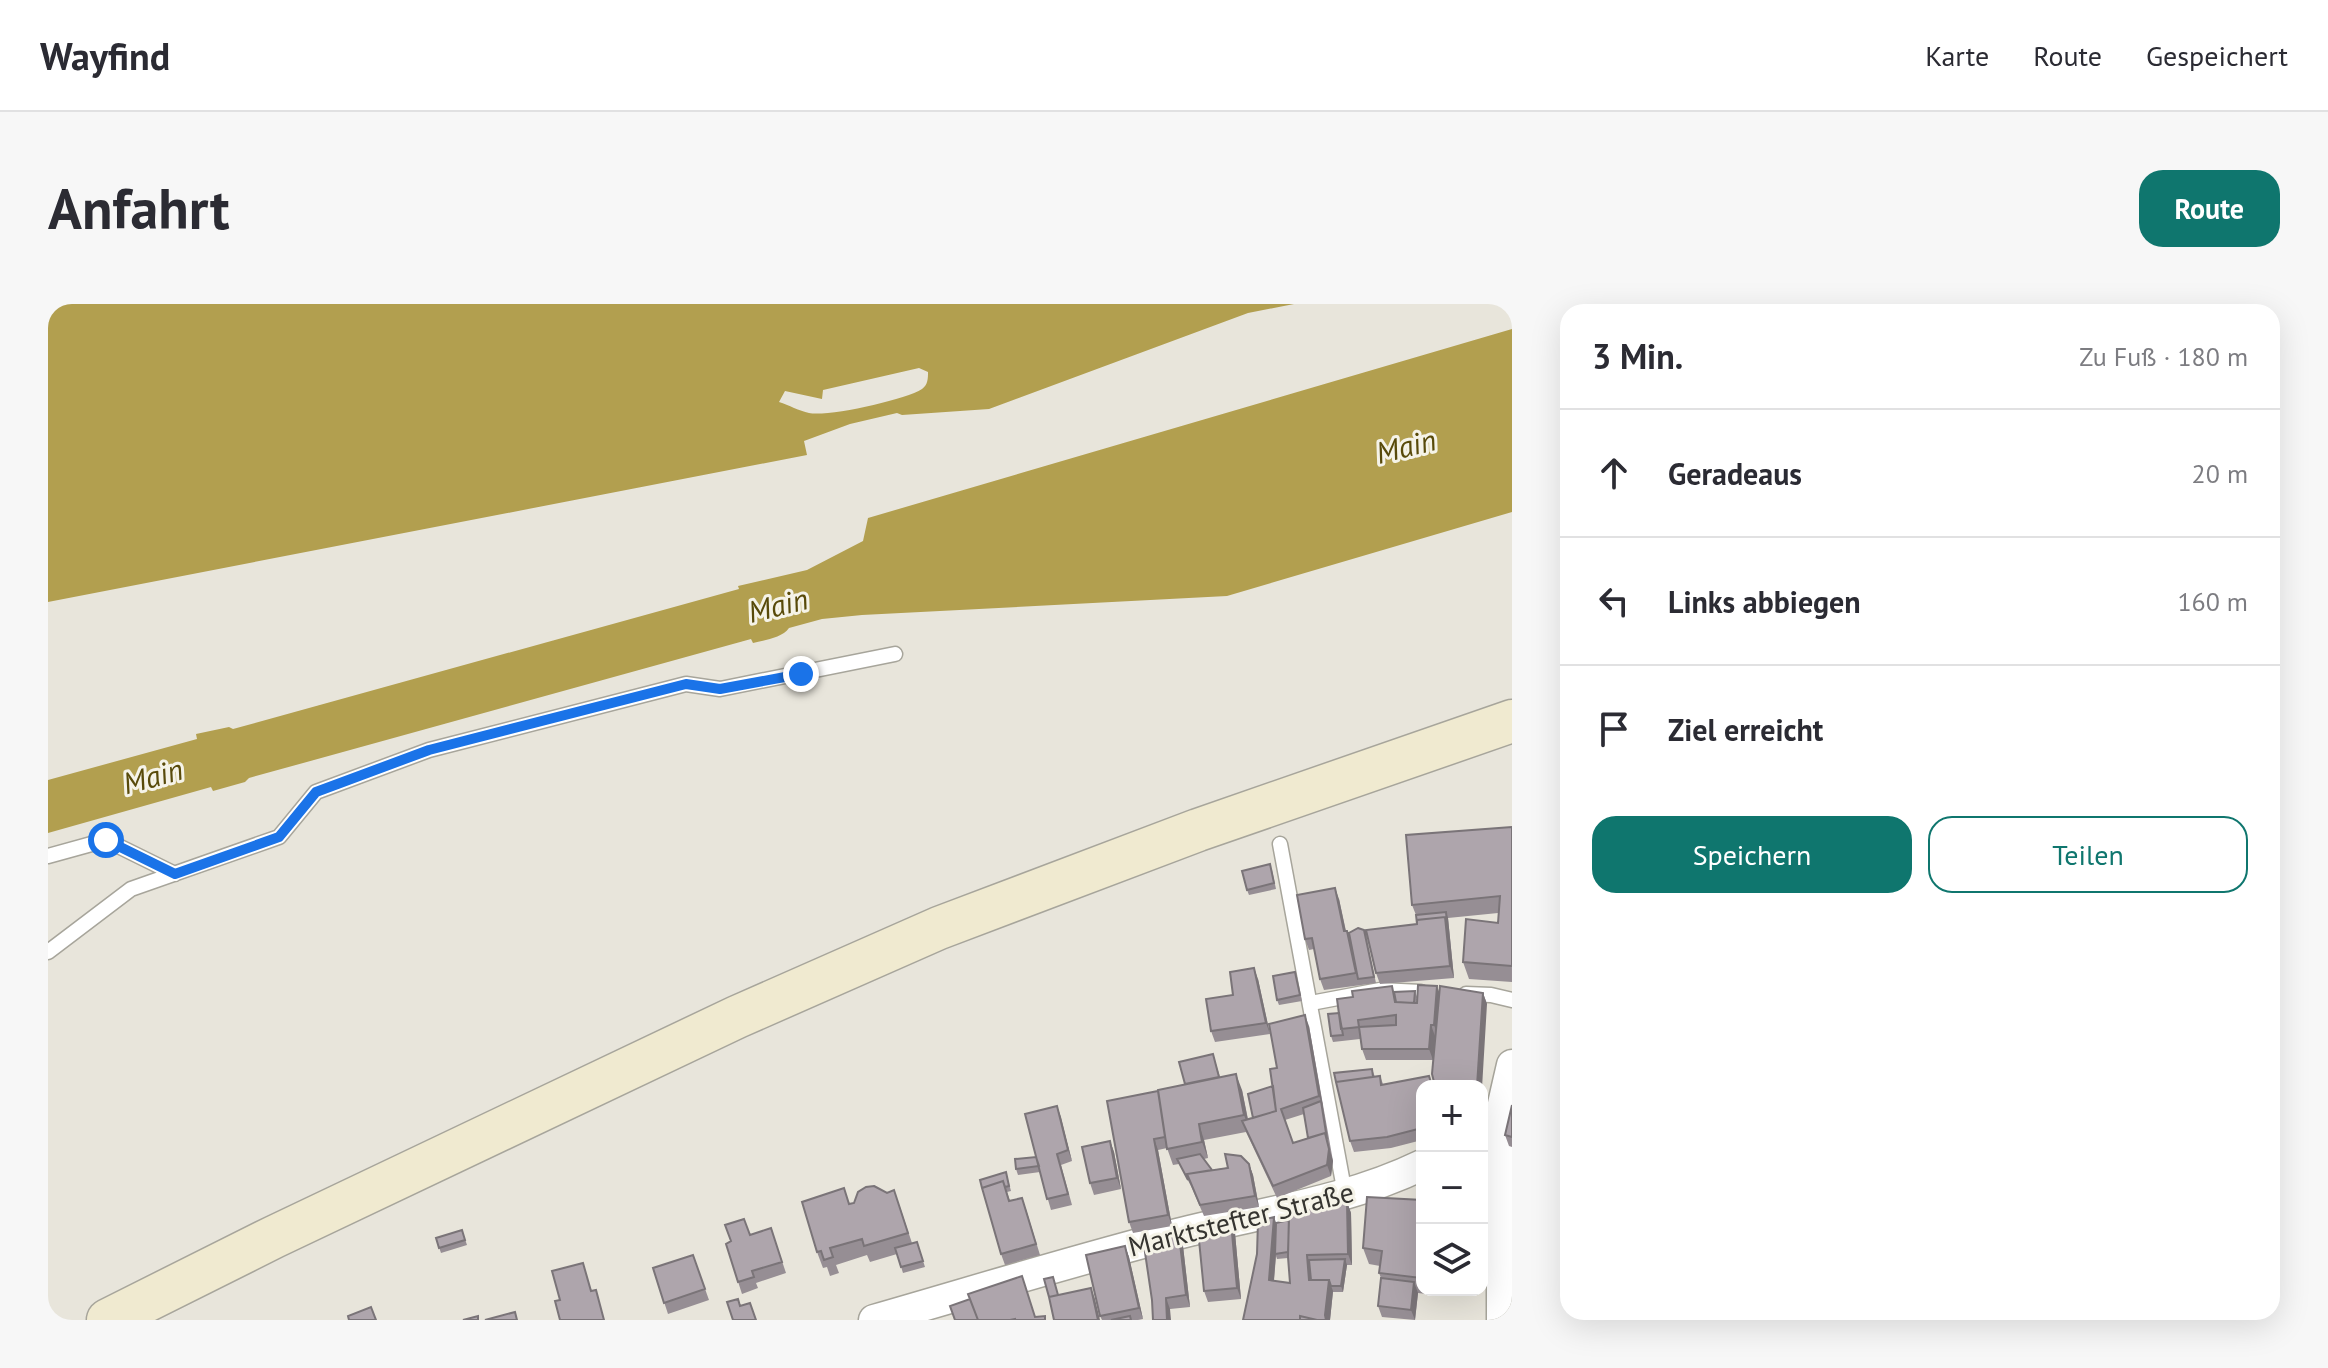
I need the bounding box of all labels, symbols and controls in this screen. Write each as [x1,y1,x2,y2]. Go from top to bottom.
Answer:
text: Wayfind [40,31,170,80]
text: Karte [1925,37,1989,74]
text: Route [2033,37,2102,74]
text: Gespeichert [2146,37,2288,74]
button: Route [2139,170,2280,247]
text: Anfahrt [48,172,230,244]
text: 3 Min. [1592,334,1683,378]
text: Zu Fuß · 180 m [2079,340,2248,373]
water label: Main [1371,419,1440,472]
icon: ahead [1592,451,1636,495]
text: Geradeaus [1668,454,1802,493]
text: 20 m [2192,457,2248,490]
water label: Main [743,578,812,631]
icon: left [1592,579,1636,623]
text: Links abbiegen [1668,582,1861,621]
text: 160 m [2177,585,2248,618]
route end [783,656,819,692]
icon: arrive [1592,707,1636,751]
text: Ziel erreicht [1668,710,1823,749]
water label: Main [118,749,187,802]
button: Speichern [1592,816,1912,893]
button: Teilen [1928,816,2248,893]
route start [88,822,124,858]
map controls [1416,1080,1488,1296]
button: + [1416,1080,1488,1152]
button: − [1416,1152,1488,1224]
street label: Marktstefter Straße [1124,1173,1357,1264]
button: layers [1416,1224,1488,1296]

